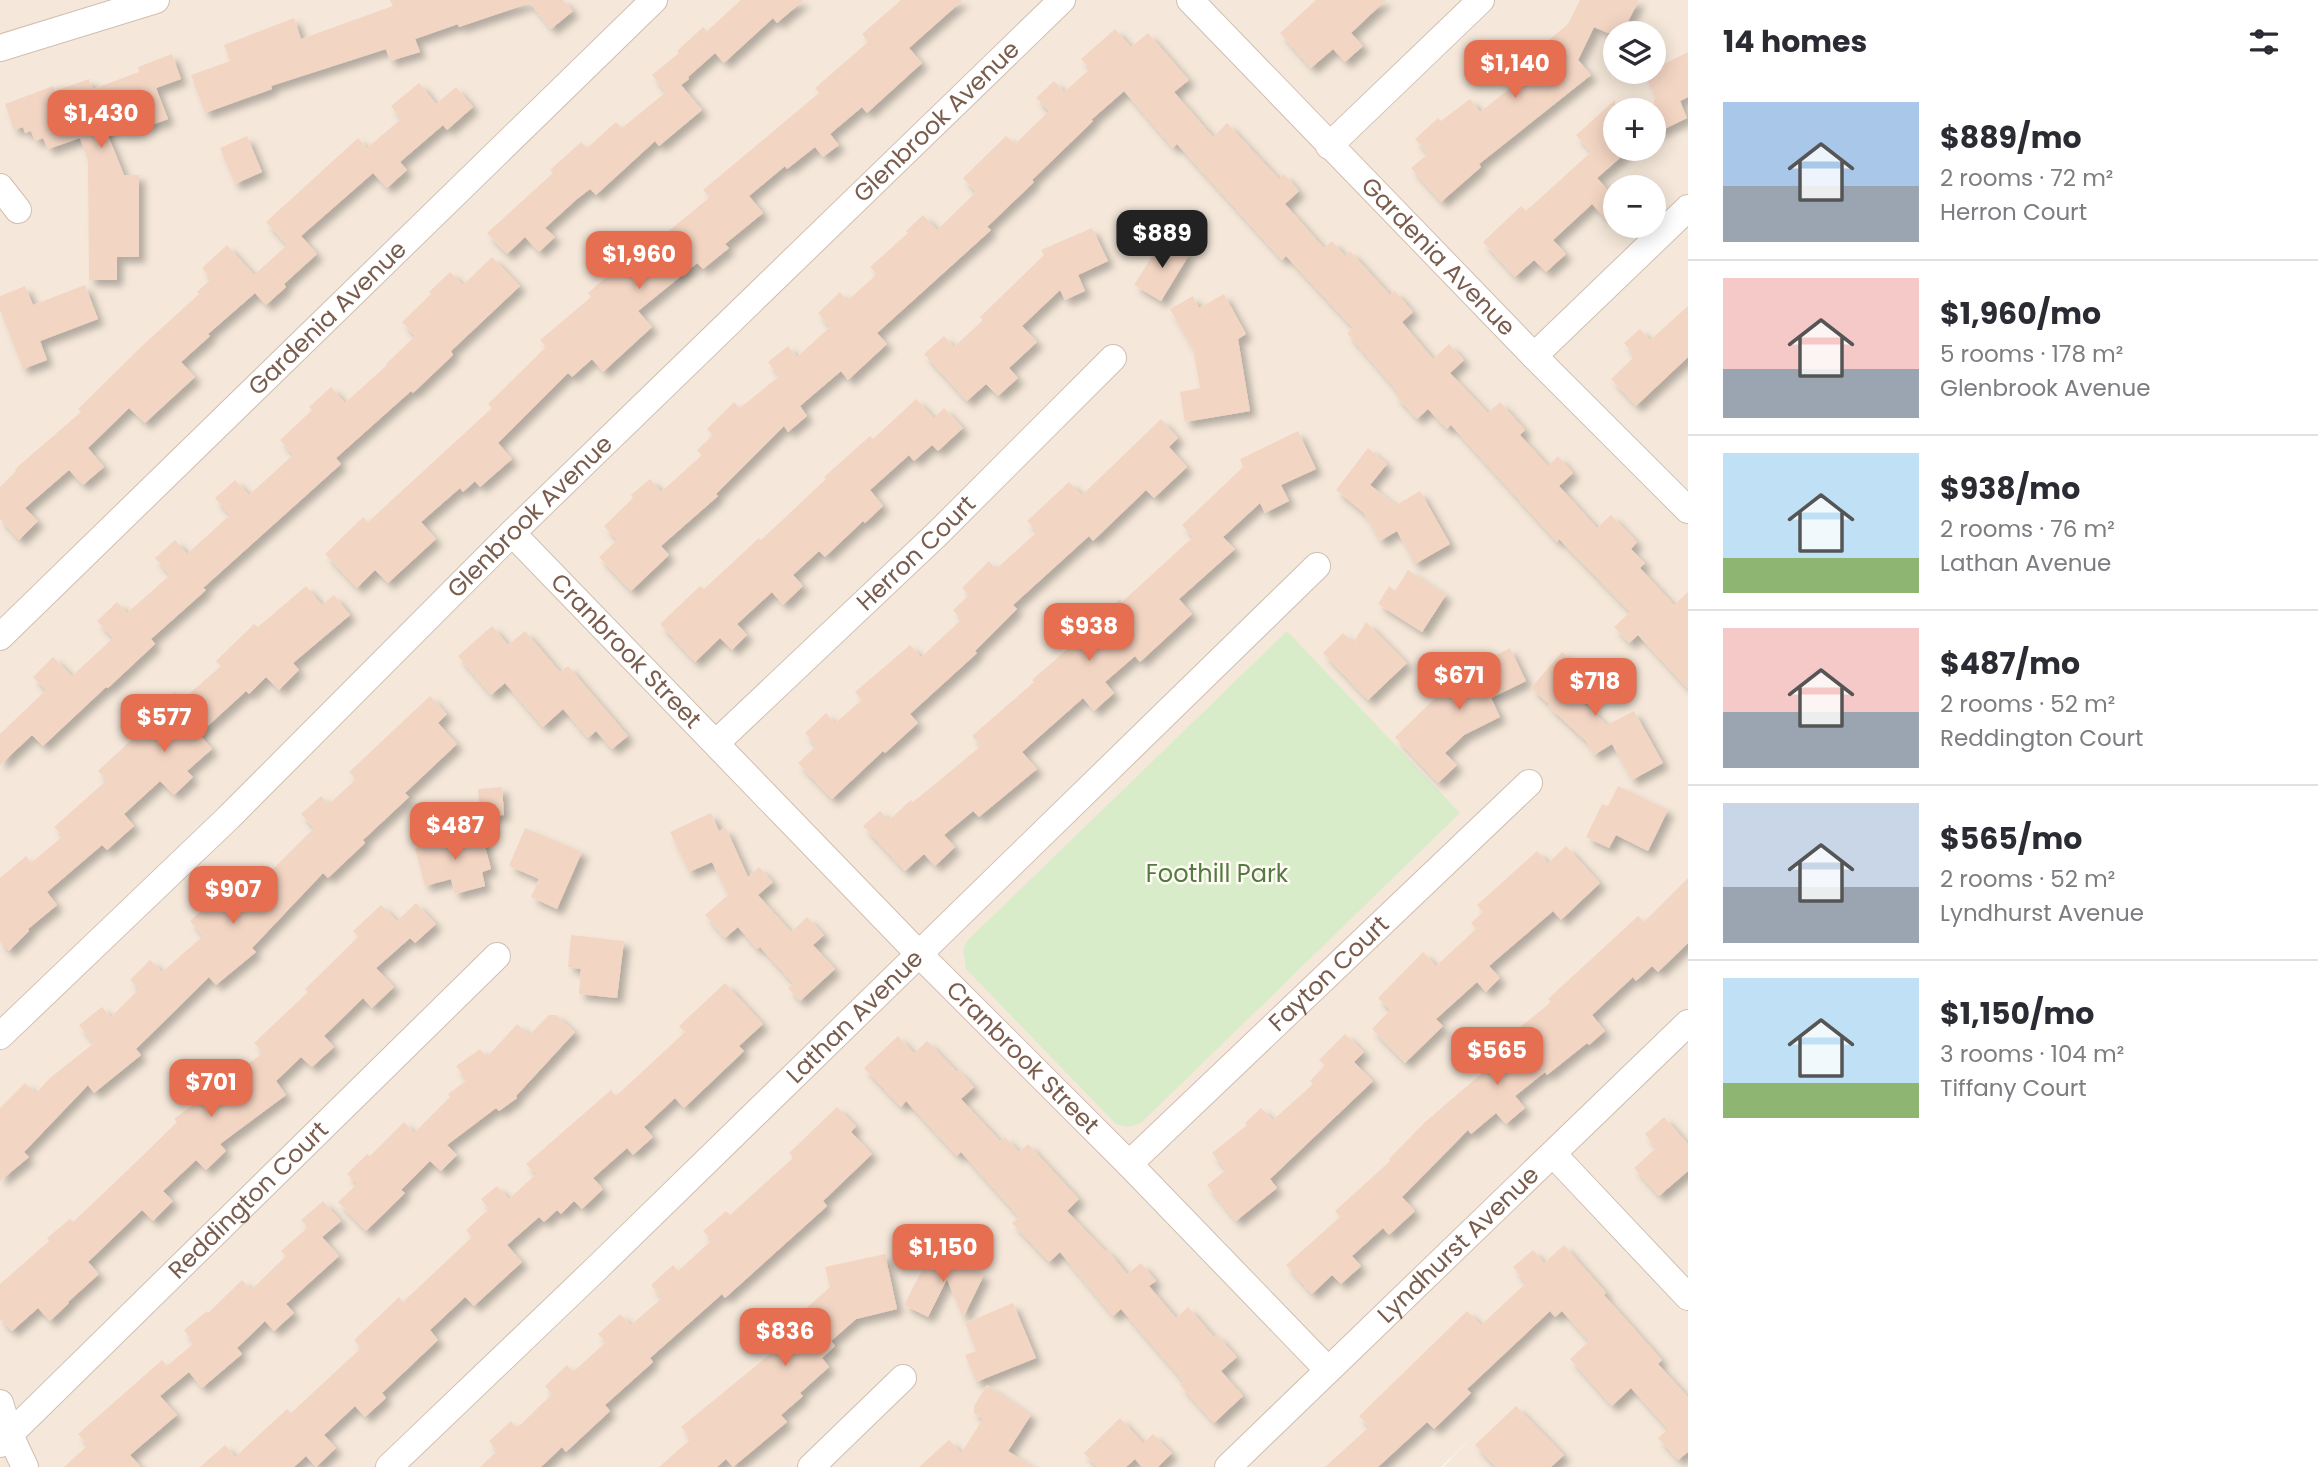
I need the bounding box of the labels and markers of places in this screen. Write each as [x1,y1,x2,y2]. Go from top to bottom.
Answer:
pin: $1,140 [1458,41,1572,100]
pin: $1,430 [44,90,158,150]
pin: $889 [1121,210,1203,270]
pin: $1,960 [582,232,696,291]
pin: $938 [1048,604,1130,663]
pin: $671 [1418,652,1500,712]
pin: $718 [1554,658,1636,718]
pin: $577 [123,694,205,754]
pin: $487 [414,802,496,862]
pin: $907 [192,866,274,926]
pin: $565 [1456,1028,1538,1087]
pin: $701 [170,1060,252,1119]
pin: $1,150 [886,1224,1000,1284]
pin: $836 [744,1308,826,1368]

